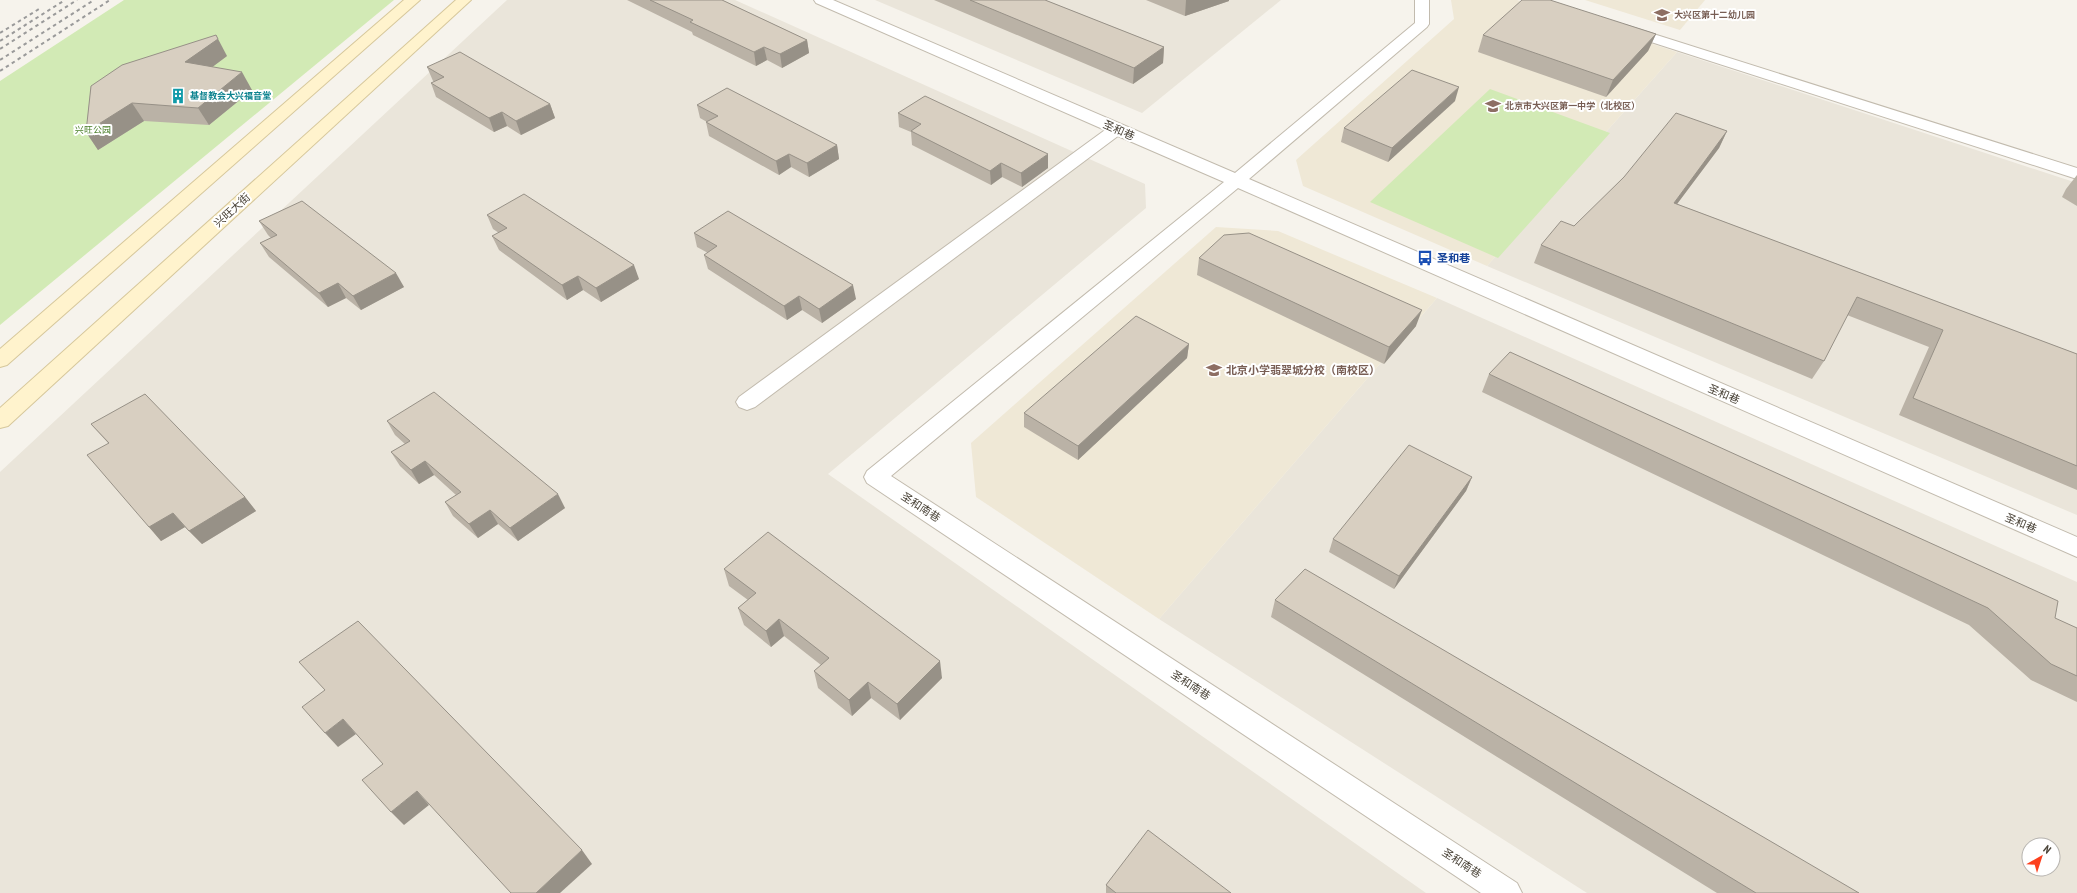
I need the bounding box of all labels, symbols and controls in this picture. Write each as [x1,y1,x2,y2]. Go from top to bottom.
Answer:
school or university icon: 大兴区第十二幼儿园 [1653,6,1671,24]
place label: 大兴区第十二幼儿园 [1674,9,1755,20]
building icon: 基督教会大兴福音堂 [169,87,187,105]
place label: 基督教会大兴福音堂 [190,90,271,101]
school or university icon: 北京市大兴区第一中学（北校区） [1484,97,1502,115]
place label: 北京市大兴区第一中学（北校区） [1505,100,1640,111]
street label: 圣和巷 [1101,117,1137,143]
park label: 兴旺公园 [75,124,111,135]
street label: 兴旺大街 [211,190,253,230]
bus stop icon: 圣和巷 [1416,249,1434,267]
place label: 圣和巷 [1437,251,1470,265]
school or university icon: 北京小学翡翠城分校（南校区） [1205,361,1223,379]
place label: 北京小学翡翠城分校（南校区） [1226,363,1380,377]
street label: 圣和巷 [1706,381,1742,407]
street label: 圣和南巷 [899,489,943,525]
street label: 圣和巷 [2003,510,2039,536]
street label: 圣和南巷 [1169,667,1213,703]
north arrow [2021,837,2061,877]
text: N [2041,842,2054,857]
street label: 圣和南巷 [1440,845,1484,881]

